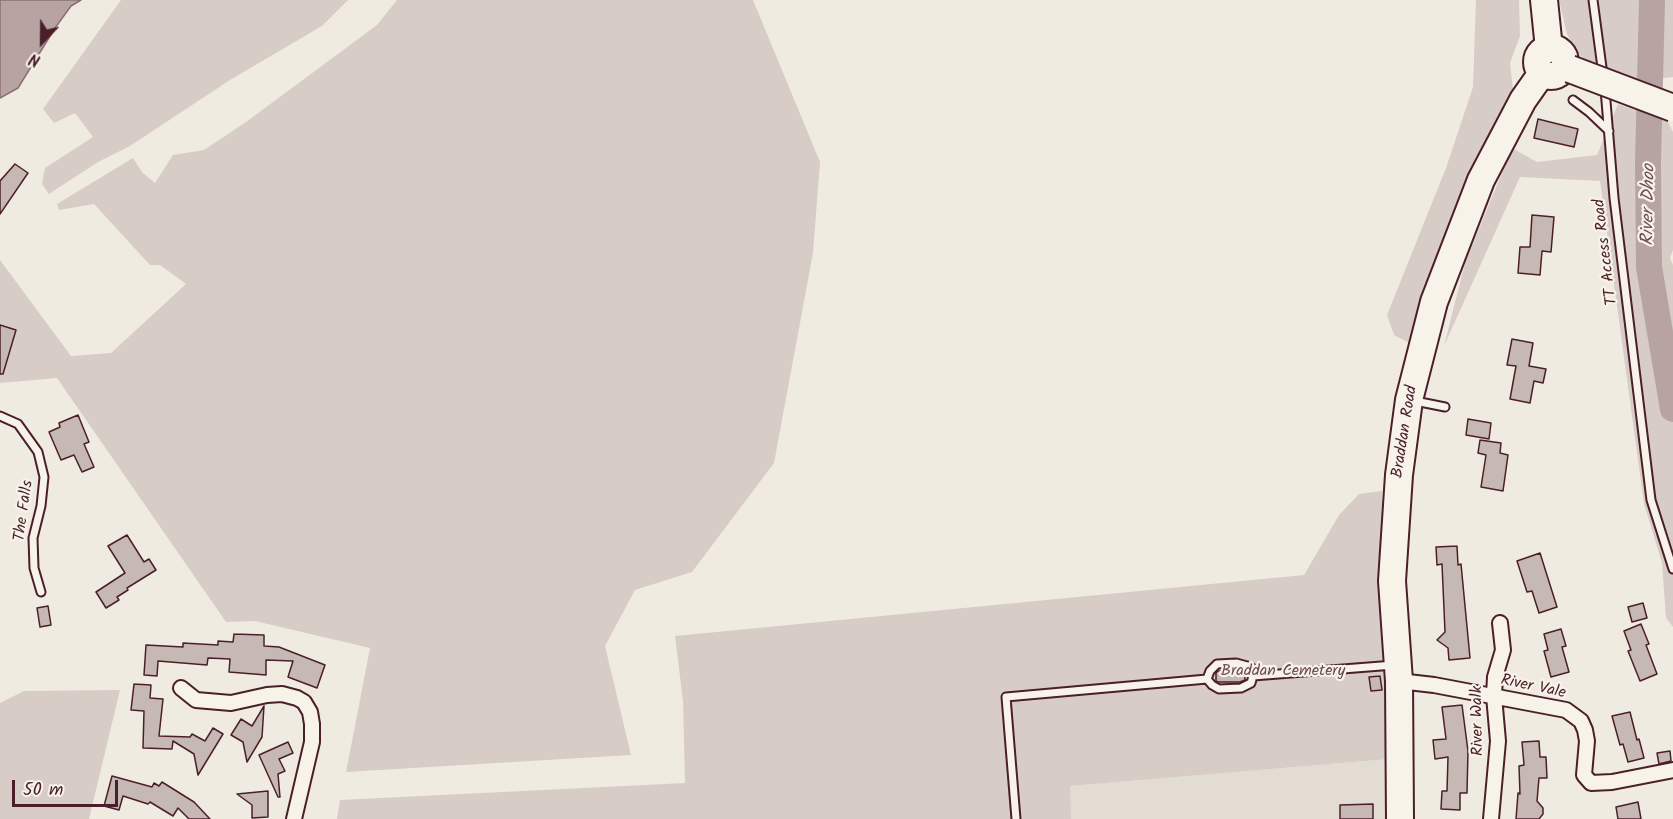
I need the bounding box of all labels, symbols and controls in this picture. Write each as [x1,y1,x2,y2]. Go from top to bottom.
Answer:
north arrow [12,12,72,72]
text: N [26,46,44,73]
water label: River Dhoo [1638,164,1662,246]
street label: TT Access Road [1591,198,1623,306]
street label: Braddan Road [1389,384,1423,480]
street label: The Falls [11,479,39,543]
park label: Braddan Cemetery [1221,662,1345,682]
street label: River Vale [1499,672,1567,704]
street label: River Walk [1469,686,1489,756]
scale bar [15,768,122,806]
text: 50 m [23,776,63,805]

